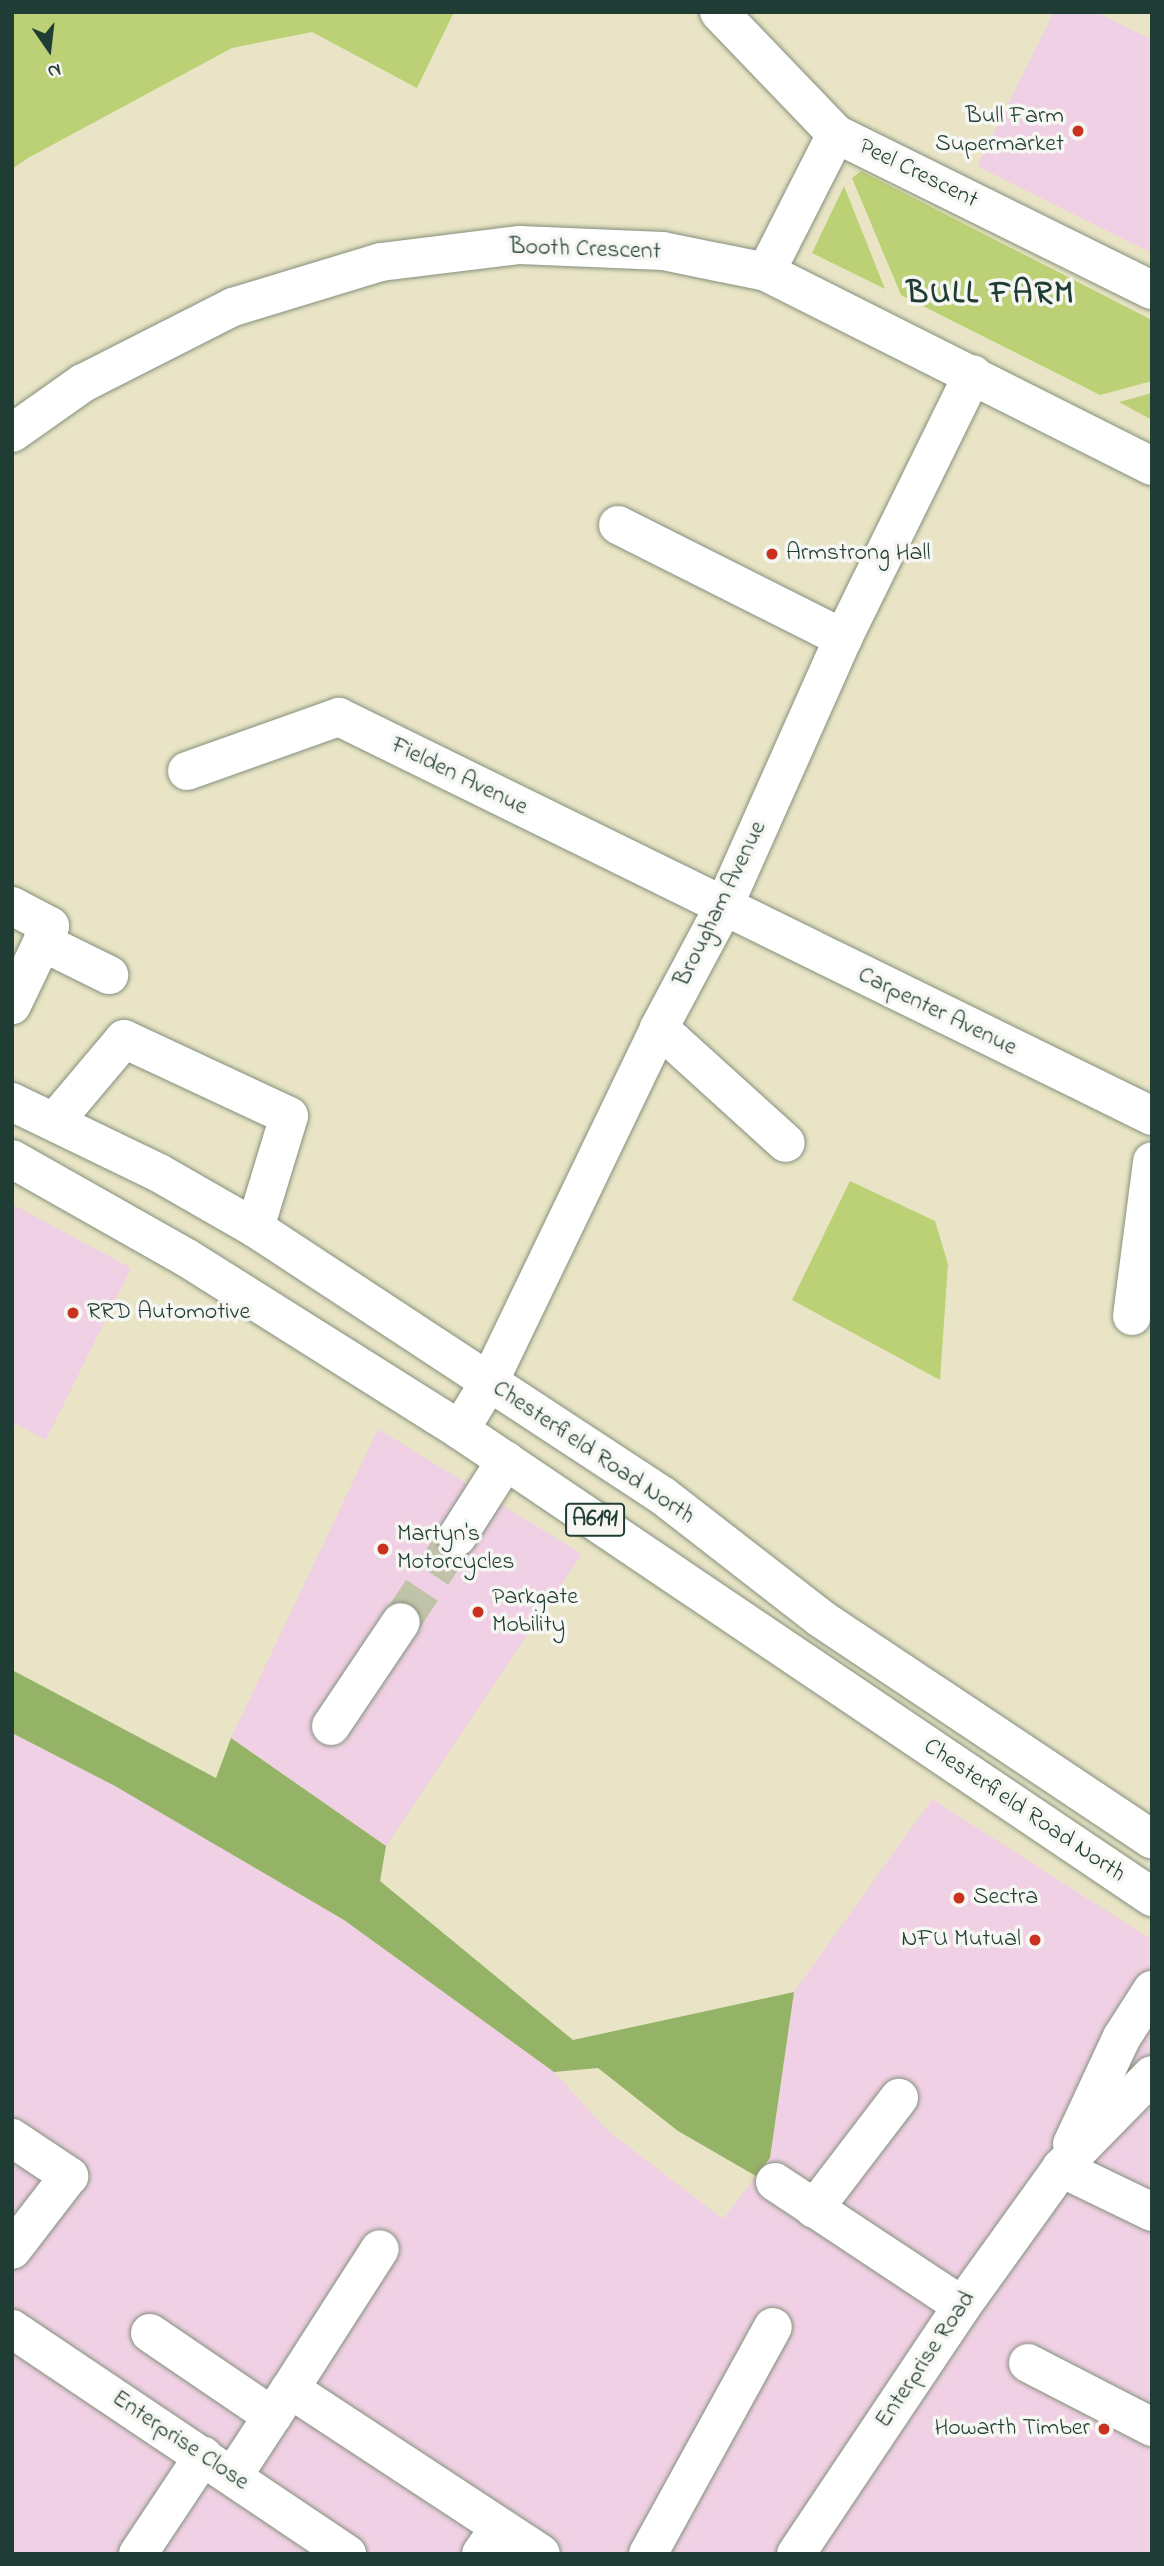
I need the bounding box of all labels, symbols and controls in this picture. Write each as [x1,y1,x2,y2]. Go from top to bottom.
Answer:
north arrow [14,14,84,84]
text: N [45,55,64,85]
place label: Bull Farm Supermarket [935,103,1064,159]
marker: Bull Farm Supermarket [1070,123,1086,139]
street label: Peel Crescent [854,133,982,215]
street label: Booth Crescent [509,233,661,267]
district label: BULL FARM [908,276,1074,314]
place label: Armstrong Hall [786,540,931,568]
marker: Armstrong Hall [764,546,780,562]
street label: Fielden Avenue [386,732,532,822]
street label: Brougham Avenue [669,817,773,991]
street label: Carpenter Avenue [853,961,1021,1063]
place label: RRD Automotive [87,1299,250,1327]
marker: RRD Automotive [65,1305,81,1321]
street label: Chesterfield Road North [487,1375,699,1531]
road number: A6191 [564,1500,626,1540]
place label: Martyn's Motorcycles [397,1521,514,1577]
marker: Martyn's Motorcycles [375,1541,391,1557]
place label: Parkgate Mobility [492,1584,578,1640]
marker: Parkgate Mobility [470,1604,486,1620]
street label: Chesterfield Road North [918,1733,1130,1889]
place label: Sectra [973,1884,1038,1912]
marker: Sectra [951,1890,967,1906]
place label: NFU Mutual [901,1926,1021,1954]
marker: NFU Mutual [1027,1932,1043,1948]
street label: Enterprise Road [870,2286,982,2434]
street label: Enterprise Close [106,2385,254,2497]
place label: Howarth Timber [934,2415,1090,2443]
marker: Howarth Timber [1096,2421,1112,2437]

